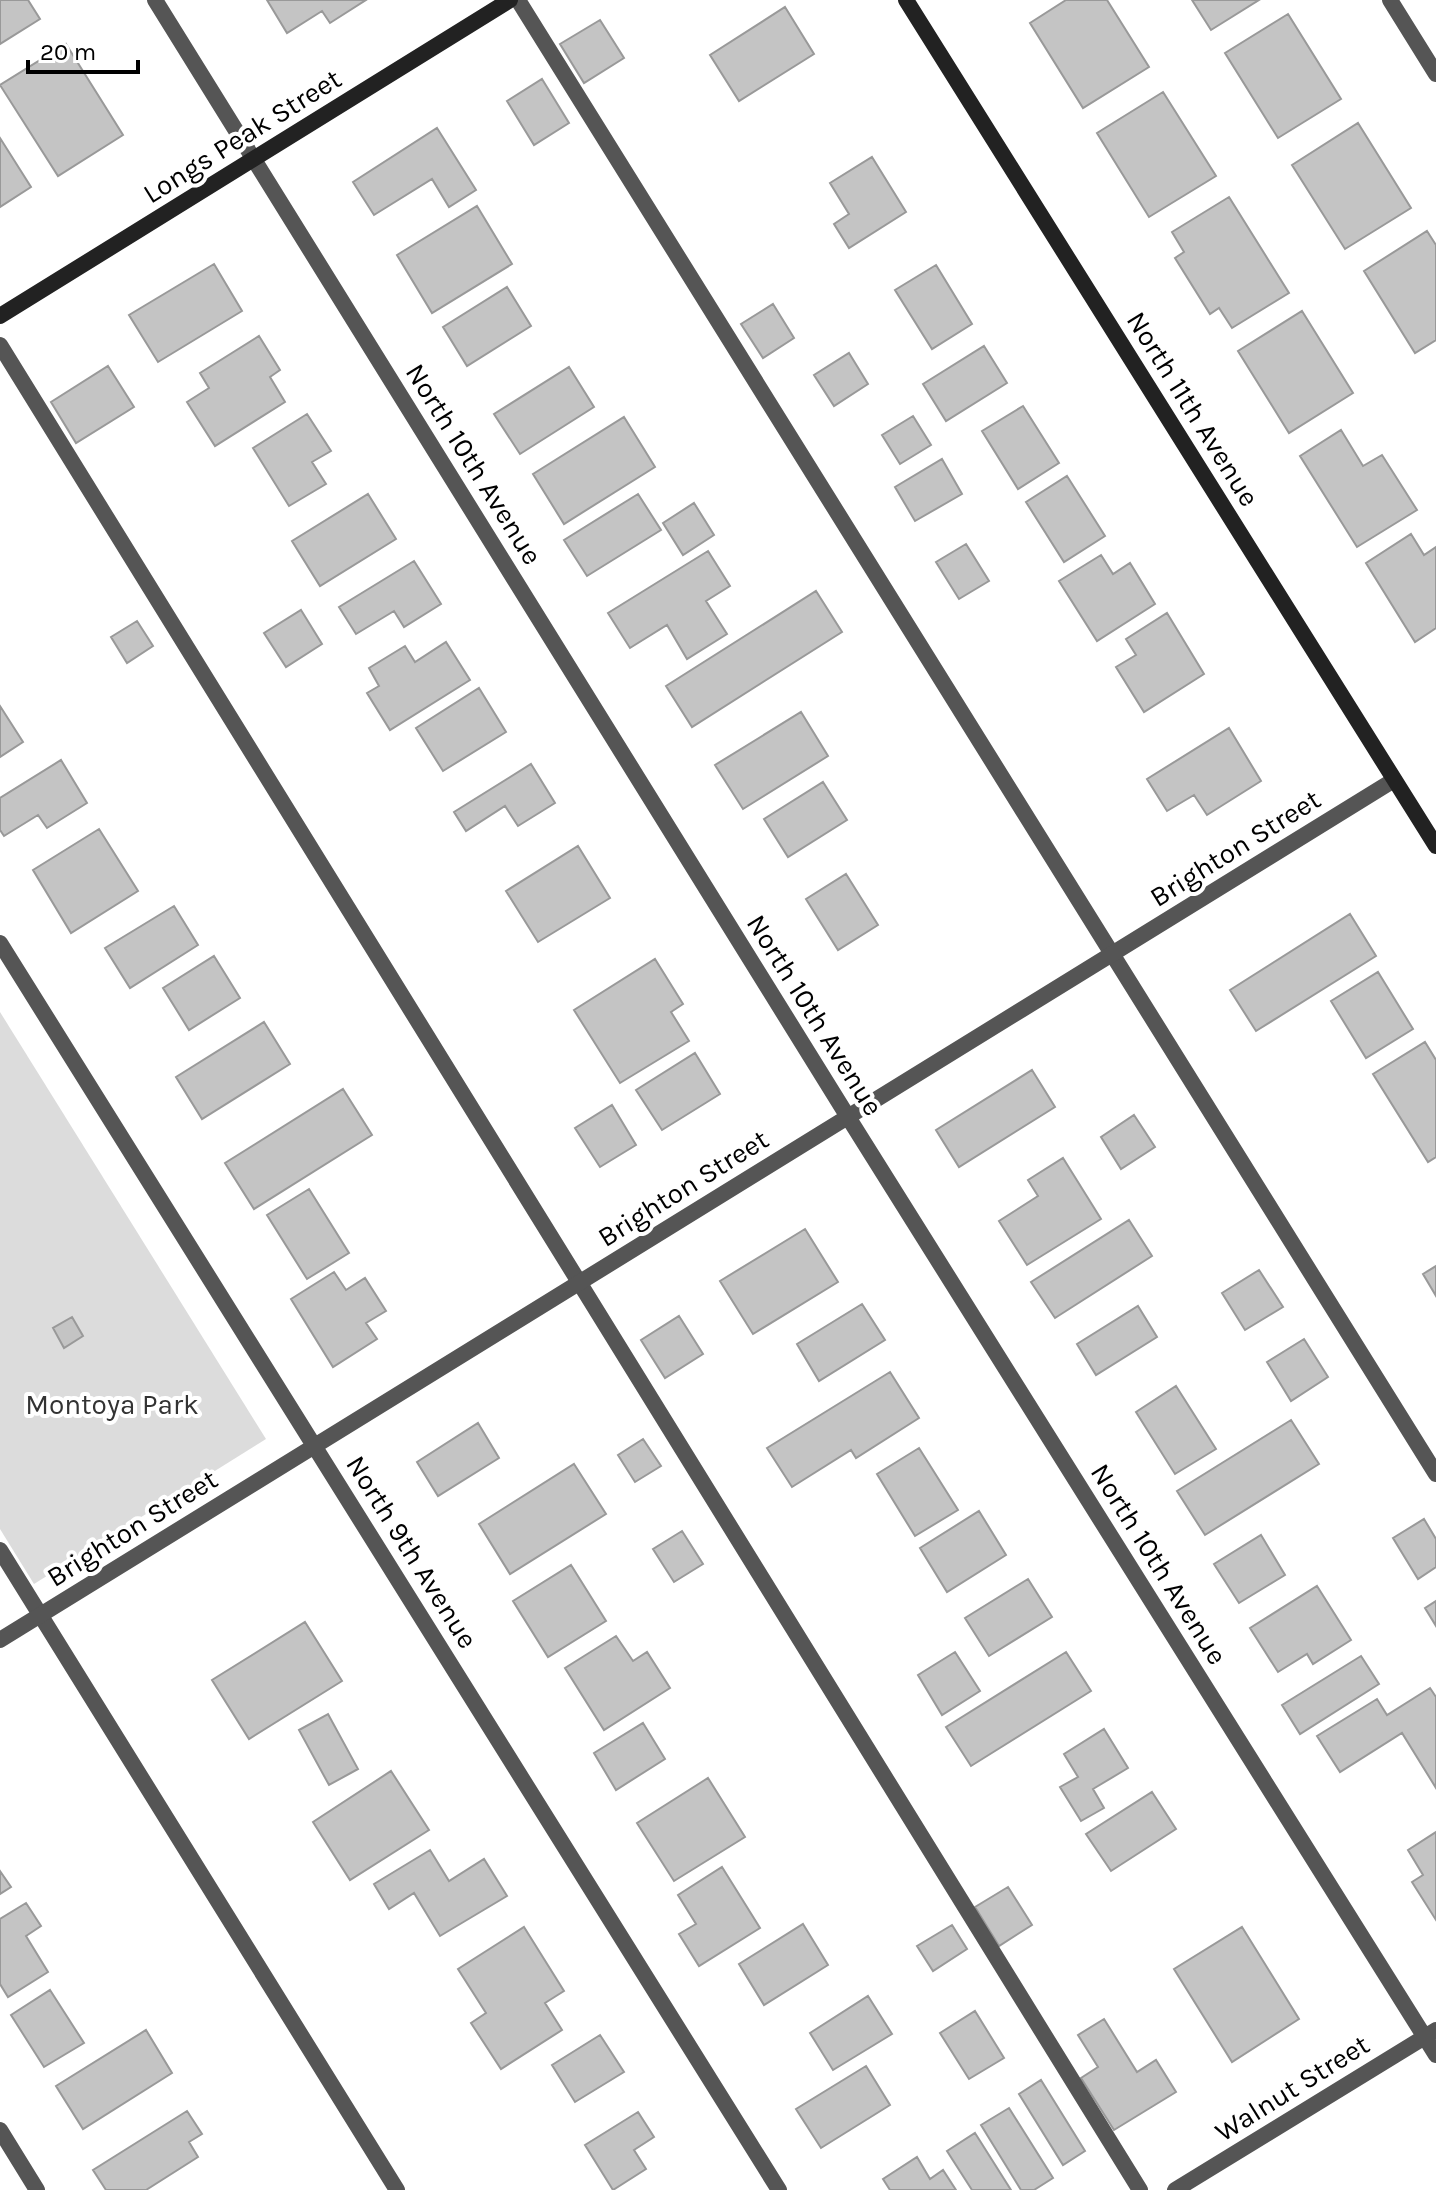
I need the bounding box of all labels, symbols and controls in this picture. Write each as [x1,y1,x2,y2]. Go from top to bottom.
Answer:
scale bar [28,24,138,74]
text: 20 m [40,38,96,66]
street label: Longs Peak Street [137,62,347,210]
street label: North 11th Avenue [1120,306,1266,512]
street label: North 10th Avenue [399,357,549,571]
street label: Brighton Street [1144,782,1326,914]
street label: North 10th Avenue [740,908,890,1122]
street label: Brighton Street [592,1122,774,1254]
park label: Montoya Park [25,1388,199,1421]
street label: North 9th Avenue [339,1449,485,1655]
street label: North 10th Avenue [1084,1457,1234,1671]
street label: Brighton Street [41,1462,223,1594]
street label: Walnut Street [1209,2028,1375,2148]

